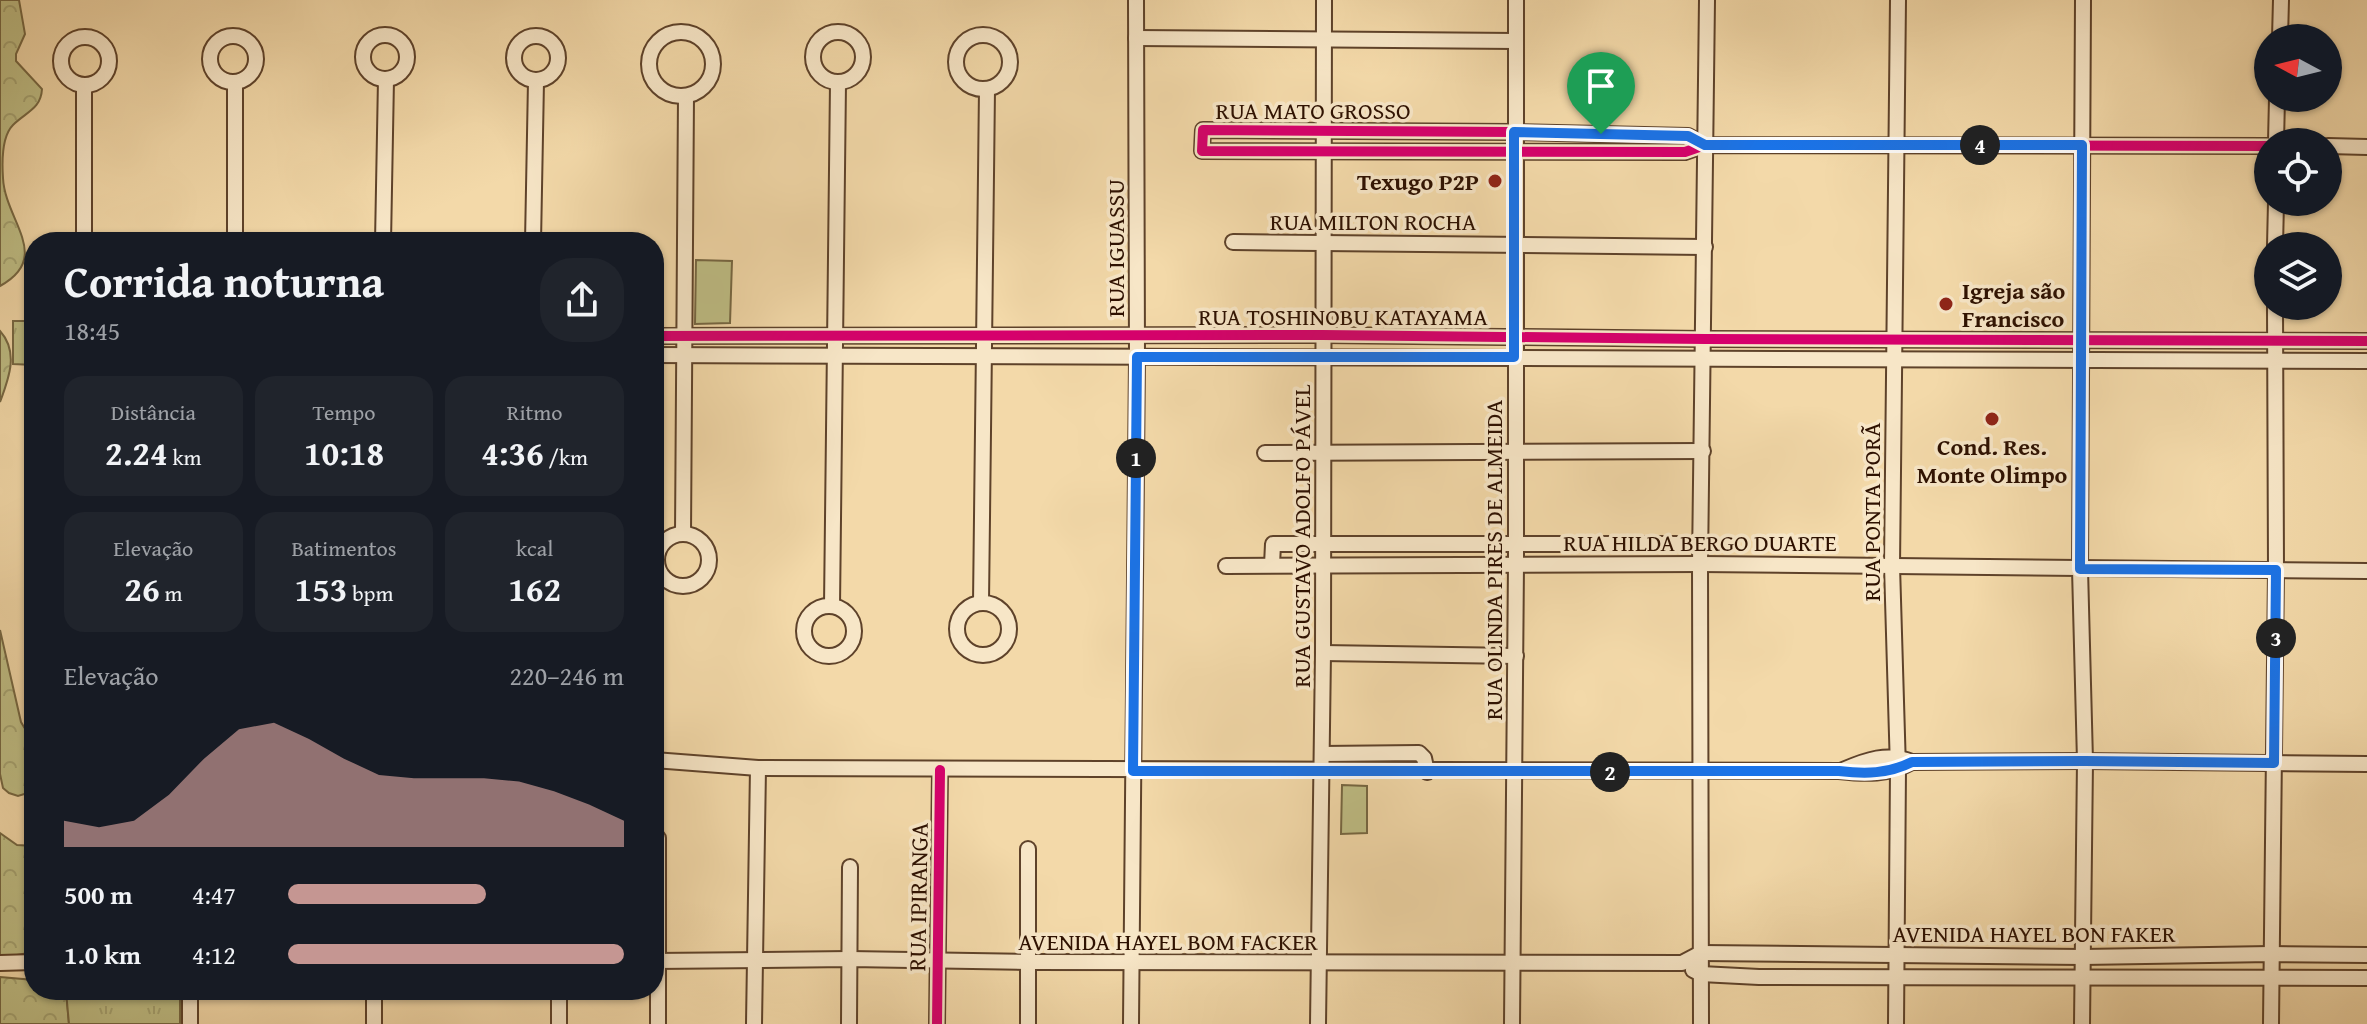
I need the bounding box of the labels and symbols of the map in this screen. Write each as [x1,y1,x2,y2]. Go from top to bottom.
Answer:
north arrow [2254,24,2342,112]
pin [1567,52,1635,134]
street label: RUA MATO GROSSO [1215,93,1411,128]
pin: 4 [1960,125,2000,165]
place label: Texugo P2P [1357,164,1479,199]
marker: Texugo P2P [1486,172,1504,190]
street label: RUA IGUASSU [1098,179,1133,317]
street label: RUA MILTON ROCHA [1270,204,1477,239]
place label: Igreja são Francisco [1962,273,2066,336]
marker: Igreja são Francisco [1937,295,1955,313]
street label: RUA TOSHINOBU KATAYAMA [1198,299,1488,334]
street label: RUA GUSTAVO ADOLFO PÁVEL [1284,384,1319,688]
street label: RUA OLINDA PIRES DE ALMEIDA [1476,399,1511,720]
marker: Cond. Res. Monte Olimpo [1983,410,2001,428]
street label: RUA PONTA PORÃ [1854,422,1889,602]
place label: Cond. Res. Monte Olimpo [1917,429,2068,492]
pin: 1 [1116,438,1156,478]
street label: RUA HILDA BERGO DUARTE [1563,525,1837,560]
pin: 3 [2256,618,2296,658]
pin: 2 [1590,752,1630,792]
street label: RUA IPIRANGA [899,822,937,972]
street label: AVENIDA HAYEL BON FAKER [1892,916,2176,951]
street label: AVENIDA HAYEL BOM FACKER [1018,924,1318,959]

